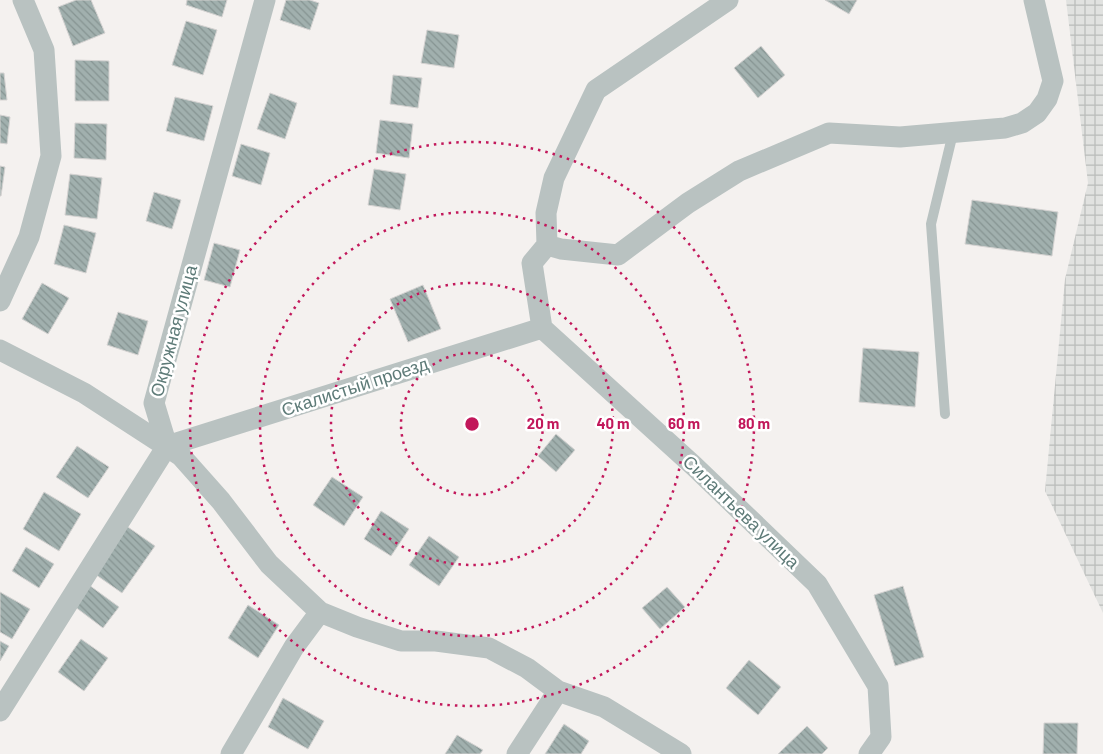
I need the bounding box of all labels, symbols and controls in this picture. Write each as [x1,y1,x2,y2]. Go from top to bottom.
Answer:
street label: Окружная улица [145,261,201,399]
street label: Скалистый проезд [278,352,432,420]
text: 20 m [527,414,559,432]
text: 40 m [596,414,630,432]
text: 60 m [668,414,700,432]
text: 80 m [738,414,770,432]
centre of rings [463,415,481,433]
street label: Силантьева улица [679,450,805,573]

